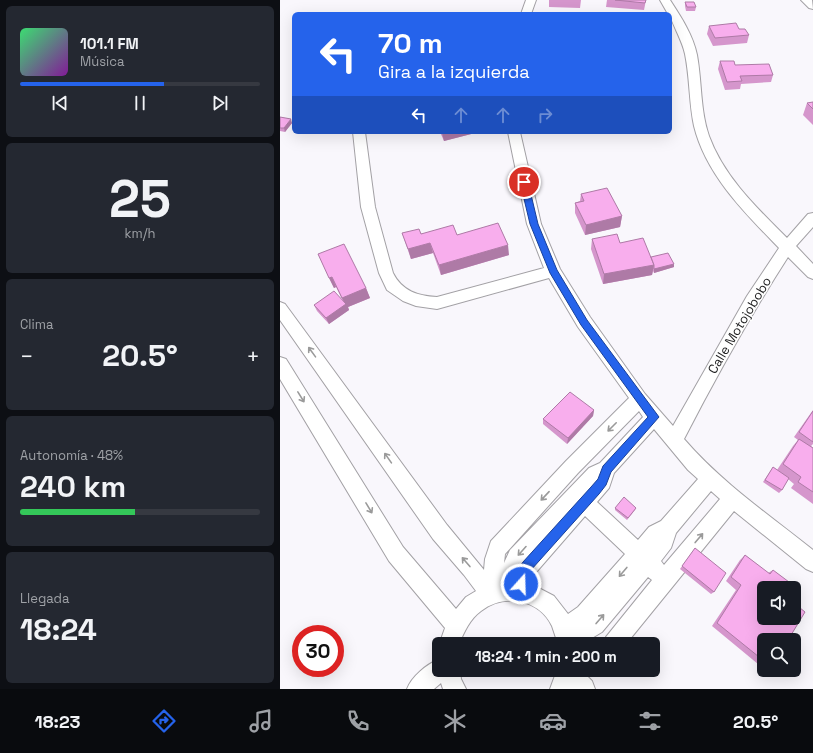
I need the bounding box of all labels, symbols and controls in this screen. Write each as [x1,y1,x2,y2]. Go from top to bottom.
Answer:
text: 70 m [378,25,443,61]
icon: left [312,28,364,80]
text: 101.1 FM [80,34,139,53]
text: Música [80,53,125,70]
text: Gira a la izquierda [378,60,530,83]
icon: previous [49,92,71,114]
icon: pause [129,92,151,114]
icon: next [209,92,231,114]
icon: left [408,104,430,126]
icon: ahead [450,104,472,126]
icon: ahead [492,104,514,126]
icon: right [534,104,556,126]
pin [507,165,541,199]
text: 25 [109,166,171,232]
icon: arrive [513,171,535,193]
text: km/h [125,225,155,242]
street label: Calle Motojobobo [704,274,775,377]
text: Clima [20,316,53,333]
text: 20.5° [102,336,178,375]
text: − [20,342,34,370]
text: + [246,342,260,370]
one-way arrow [308,347,316,358]
one-way arrow [297,391,305,402]
one-way arrow [607,422,617,432]
text: Autonomía · 48% [20,447,123,464]
one-way arrow [384,453,392,464]
text: 240 km [20,467,126,506]
one-way arrow [541,491,550,501]
one-way arrow [365,502,373,514]
one-way arrow [694,532,703,543]
one-way arrow [518,546,527,557]
one-way arrow [462,556,471,567]
position arrow [500,563,542,605]
one-way arrow [618,567,627,577]
map controls [757,581,801,677]
button: sound [757,581,801,625]
text: Llegada [20,590,69,607]
text: 18:24 [20,610,97,649]
one-way arrow [596,614,605,624]
speed limit sign: 30 [292,625,344,677]
button: search [757,633,801,677]
text: 18:24 · 1 min · 200 m [475,647,617,666]
icon: directions [150,707,178,735]
icon: music [247,707,275,735]
icon: phone [344,707,372,735]
icon: climate [441,707,469,735]
icon: car [539,707,567,735]
icon: filters [636,707,664,735]
text: 18:23 [35,710,81,733]
text: 20.5° [733,710,778,733]

